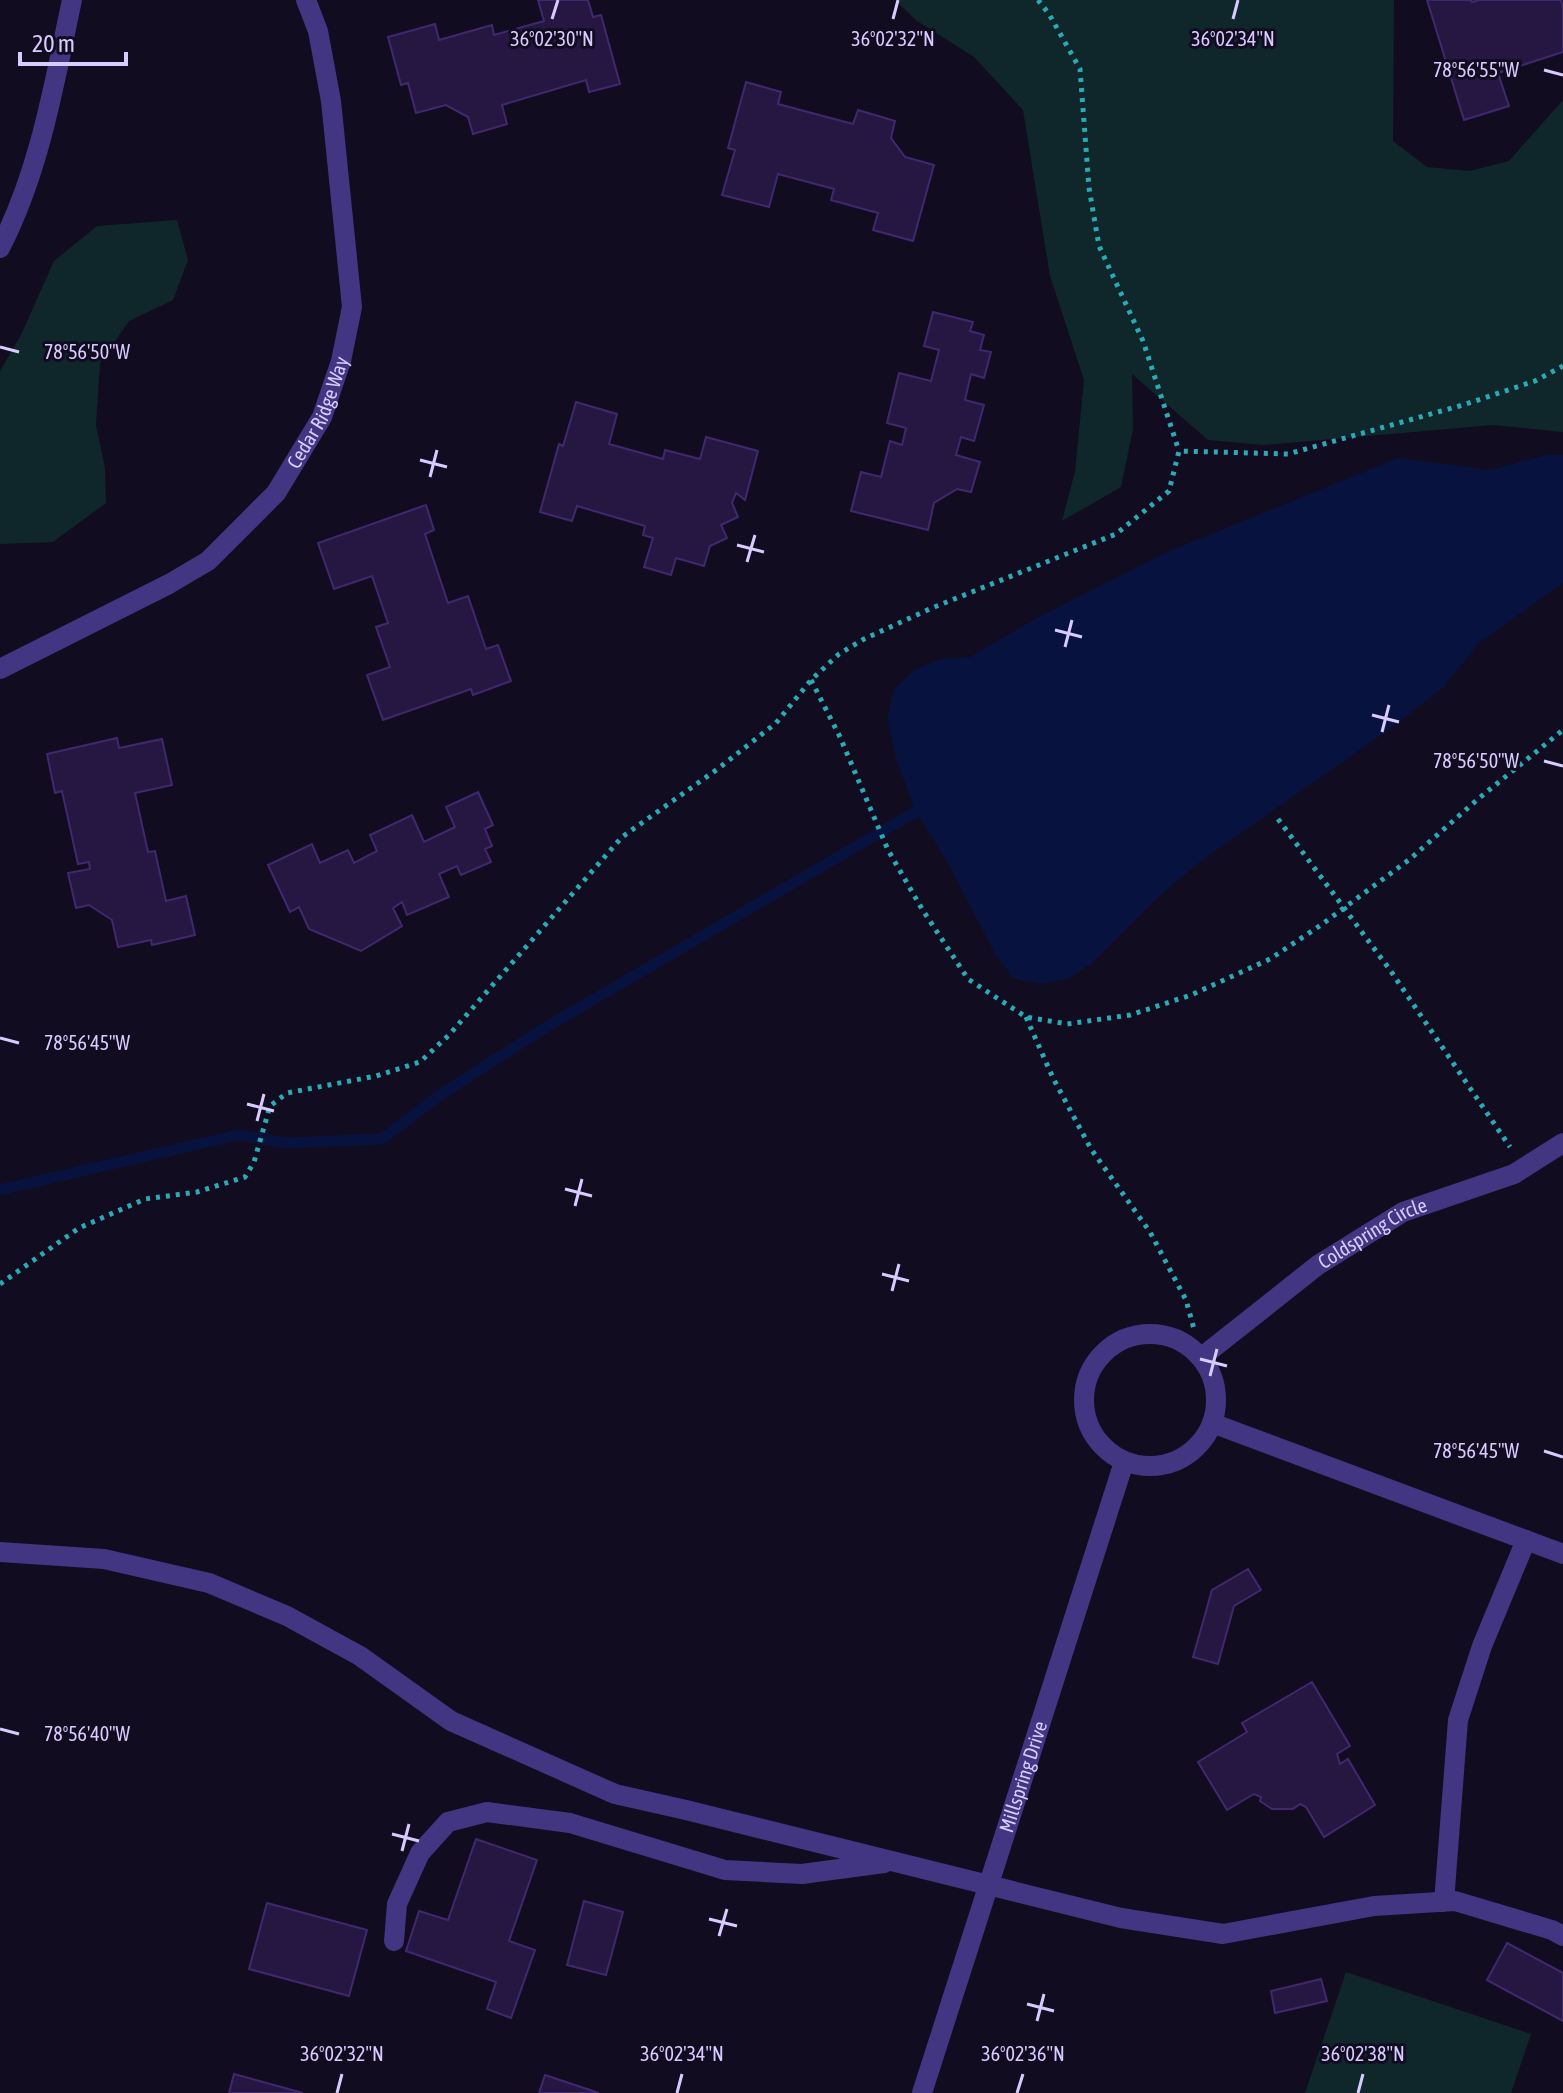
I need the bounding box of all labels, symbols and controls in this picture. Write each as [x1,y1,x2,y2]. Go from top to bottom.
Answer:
scale bar [20,16,126,66]
text: 36°02'30"N [510,27,594,50]
text: 36°02'32"N [851,27,935,50]
text: 36°02'34"N [1191,27,1275,50]
text: 20 m [32,30,75,57]
text: 78°56'55"W [1433,58,1520,81]
text: 78°56'50"W [44,340,131,363]
street label: Cedar Ridge Way [282,353,353,472]
text: 78°56'50"W [1433,749,1520,772]
text: 78°56'45"W [44,1031,131,1054]
street label: Coldspring Circle [1314,1193,1430,1273]
text: 78°56'45"W [1433,1439,1520,1462]
street label: Millspring Drive [994,1718,1051,1835]
text: 78°56'40"W [44,1722,131,1745]
text: 36°02'32"N [300,2042,384,2065]
text: 36°02'34"N [640,2042,724,2065]
text: 36°02'36"N [981,2042,1065,2065]
text: 36°02'38"N [1321,2042,1405,2065]

